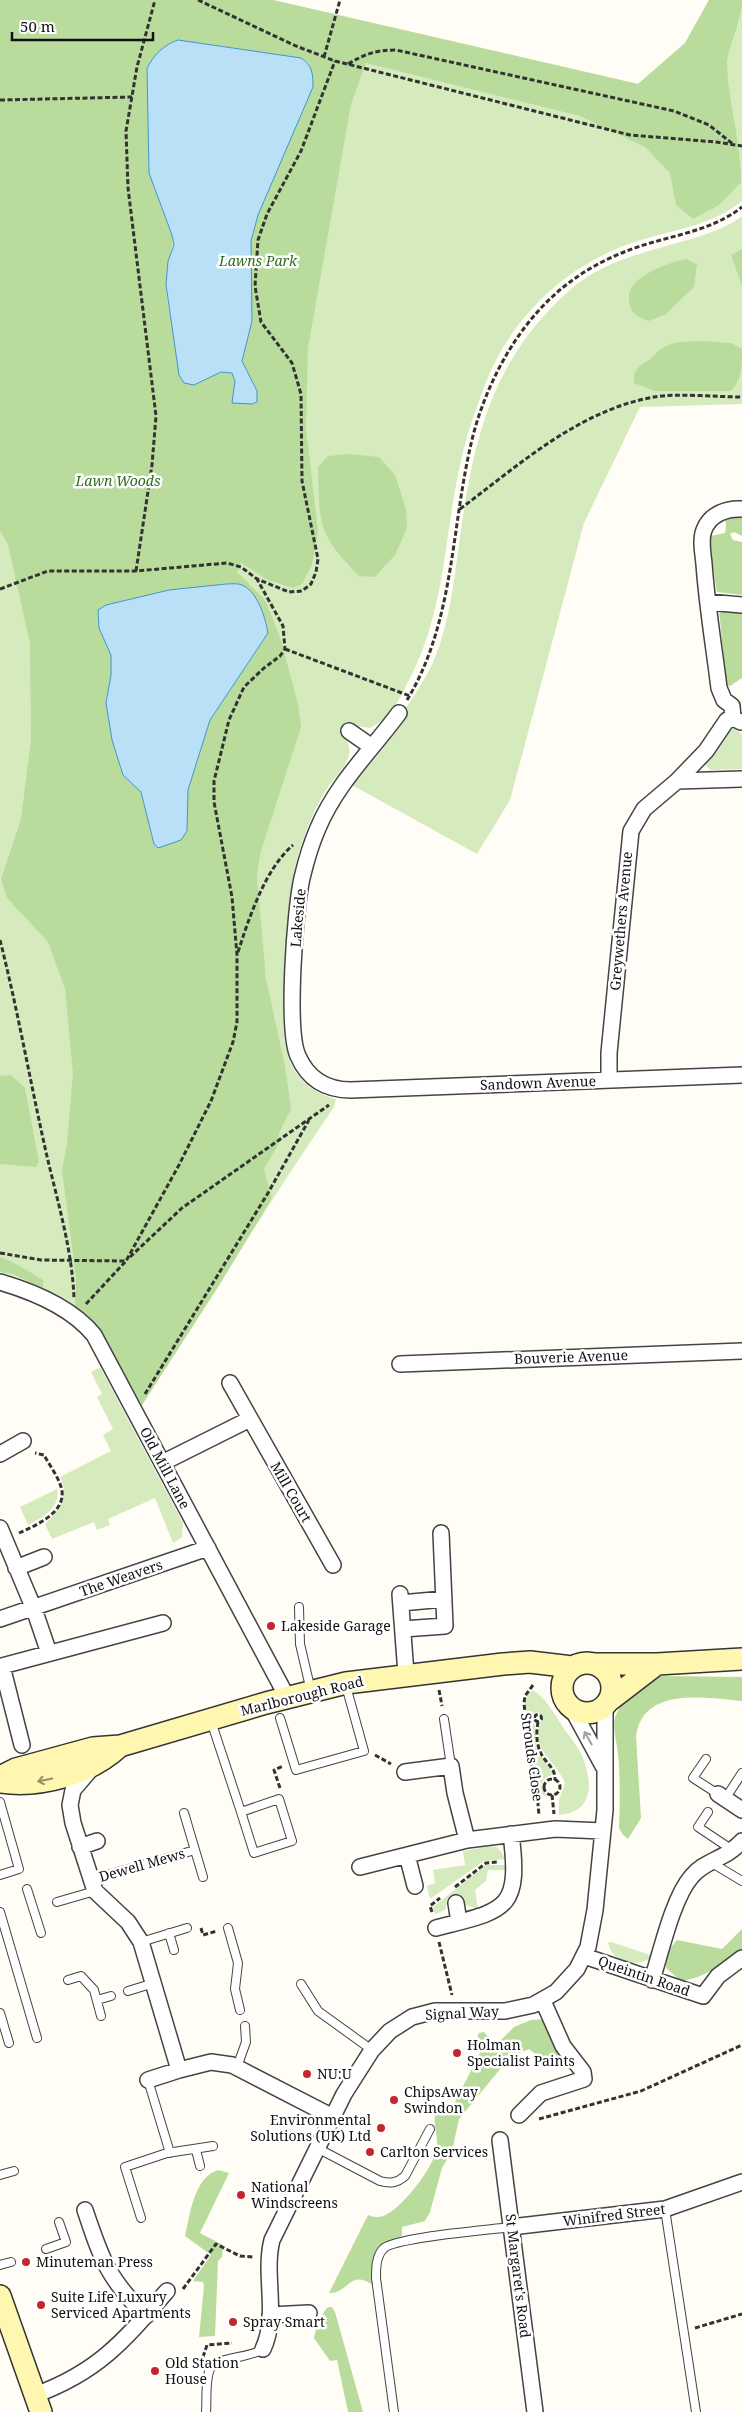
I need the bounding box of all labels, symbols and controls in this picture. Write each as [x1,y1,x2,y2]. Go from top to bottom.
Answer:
scale bar [12,10,154,42]
text: 50 m [20,16,55,36]
park label: Lawns Park [218,251,298,270]
park label: Lawn Woods [75,471,161,490]
street label: Greywethers Avenue [605,851,636,991]
street label: Lakeside [285,888,310,948]
street label: Sandown Avenue [480,1071,596,1094]
street label: Bouverie Avenue [514,1345,628,1368]
street label: Old Mill Lane [136,1424,195,1512]
street label: Mill Court [266,1458,316,1526]
street label: The Weavers [77,1554,165,1601]
place label: Lakeside Garage [281,1616,391,1635]
marker: Lakeside Garage [265,1620,277,1632]
street label: Marlborough Road [238,1671,366,1720]
street label: Strouds Close [517,1711,548,1803]
one-way arrow [582,1732,592,1746]
one-way arrow [38,1776,54,1785]
street label: Dewell Mews [97,1843,187,1886]
street label: Queintin Road [596,1951,693,2000]
street label: Signal Way [425,2001,499,2024]
place label: Holman Specialist Paints [467,2035,575,2070]
marker: Holman Specialist Paints [451,2047,463,2059]
place label: NU:U [317,2064,352,2083]
marker: NU:U [301,2068,313,2080]
place label: ChipsAway Swindon [404,2082,478,2117]
marker: ChipsAway Swindon [388,2094,400,2106]
place label: Environmental Solutions (UK) Ltd [250,2110,372,2145]
marker: Environmental Solutions (UK) Ltd [375,2122,387,2134]
place label: Carlton Services [380,2142,488,2161]
marker: Carlton Services [364,2146,376,2158]
place label: National Windscreens [251,2177,338,2212]
marker: National Windscreens [235,2189,247,2201]
street label: Winifred Street [562,2199,666,2230]
street label: St Margaret's Road [501,2213,536,2340]
place label: Minuteman Press [36,2252,153,2271]
marker: Minuteman Press [20,2256,32,2268]
place label: Suite Life Luxury Serviced Apartments [51,2287,191,2322]
marker: Suite Life Luxury Serviced Apartments [35,2299,47,2311]
place label: Spray Smart [243,2312,325,2331]
marker: Spray Smart [227,2316,239,2328]
place label: Old Station House [165,2353,239,2388]
marker: Old Station House [149,2365,161,2377]

